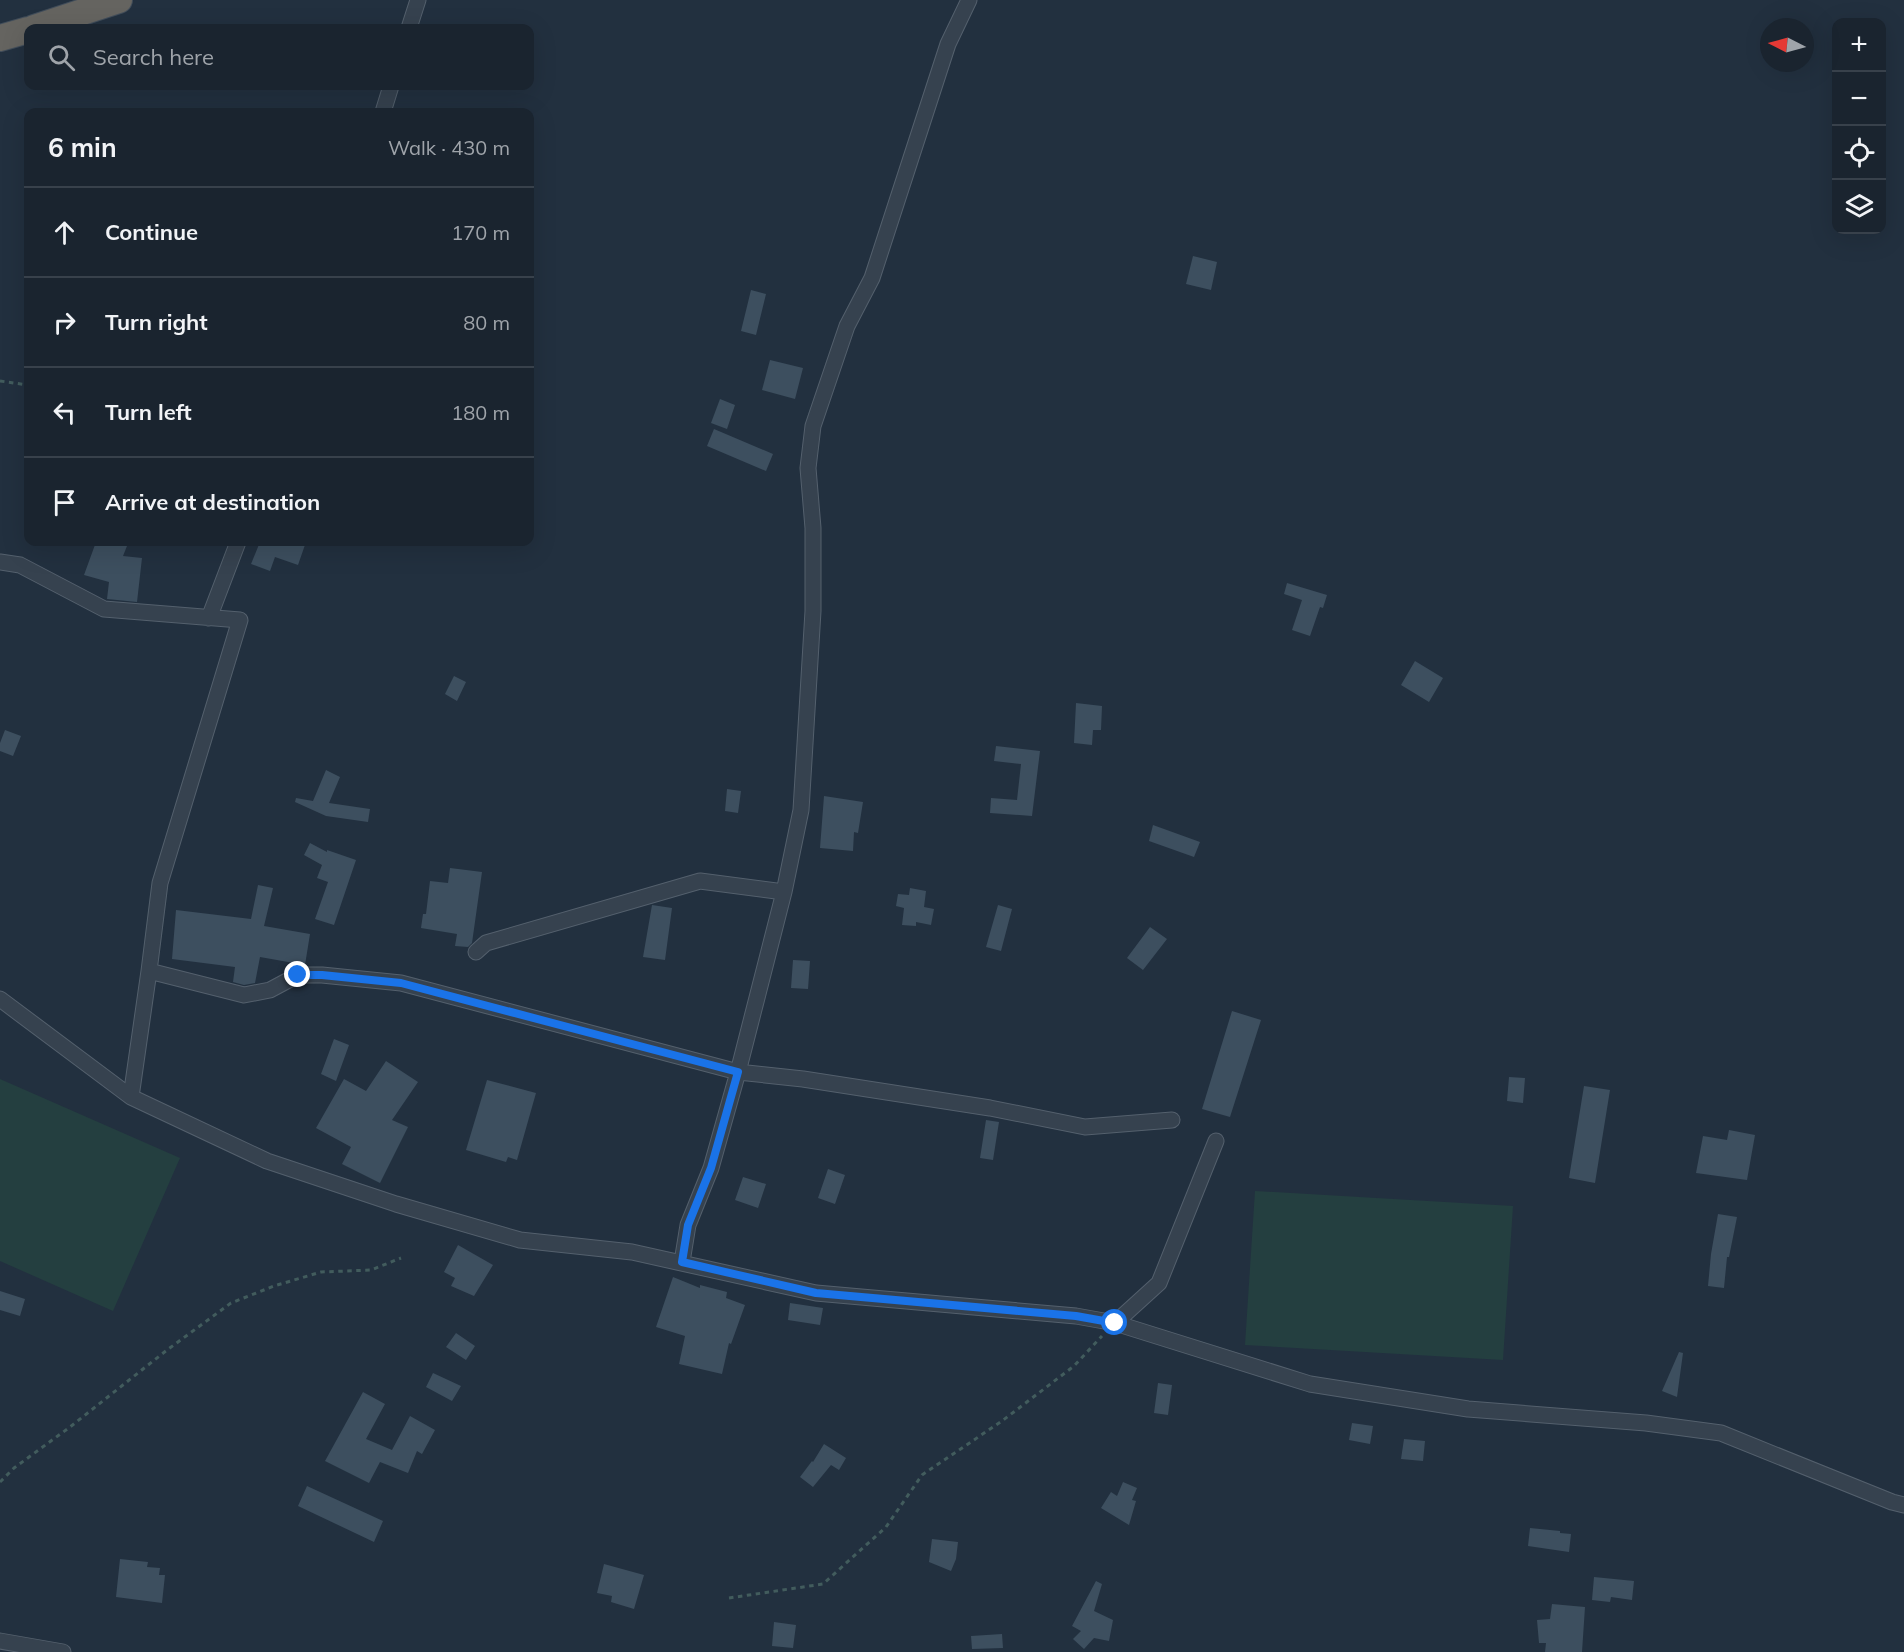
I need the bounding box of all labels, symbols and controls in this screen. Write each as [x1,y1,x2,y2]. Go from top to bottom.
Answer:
north arrow [1760,18,1814,72]
map controls [1832,18,1886,234]
button: + [1832,18,1886,72]
search box [24,24,534,90]
icon: search [45,41,78,74]
text: Search here [93,43,214,71]
button: − [1832,72,1886,126]
button: locate [1832,126,1886,180]
text: 6 min [48,131,117,164]
text: Walk · 430 m [388,135,510,160]
button: layers [1832,180,1886,234]
icon: ahead [48,216,81,249]
text: Continue [105,218,198,246]
text: 170 m [451,220,510,245]
icon: right [48,306,81,339]
text: Turn right [105,308,208,336]
text: 80 m [463,310,510,335]
icon: left [48,396,81,429]
text: Turn left [105,398,192,426]
text: 180 m [451,400,510,425]
icon: arrive [48,486,81,519]
text: Arrive at destination [105,488,320,516]
route end [284,961,310,987]
route start [1101,1309,1127,1335]

